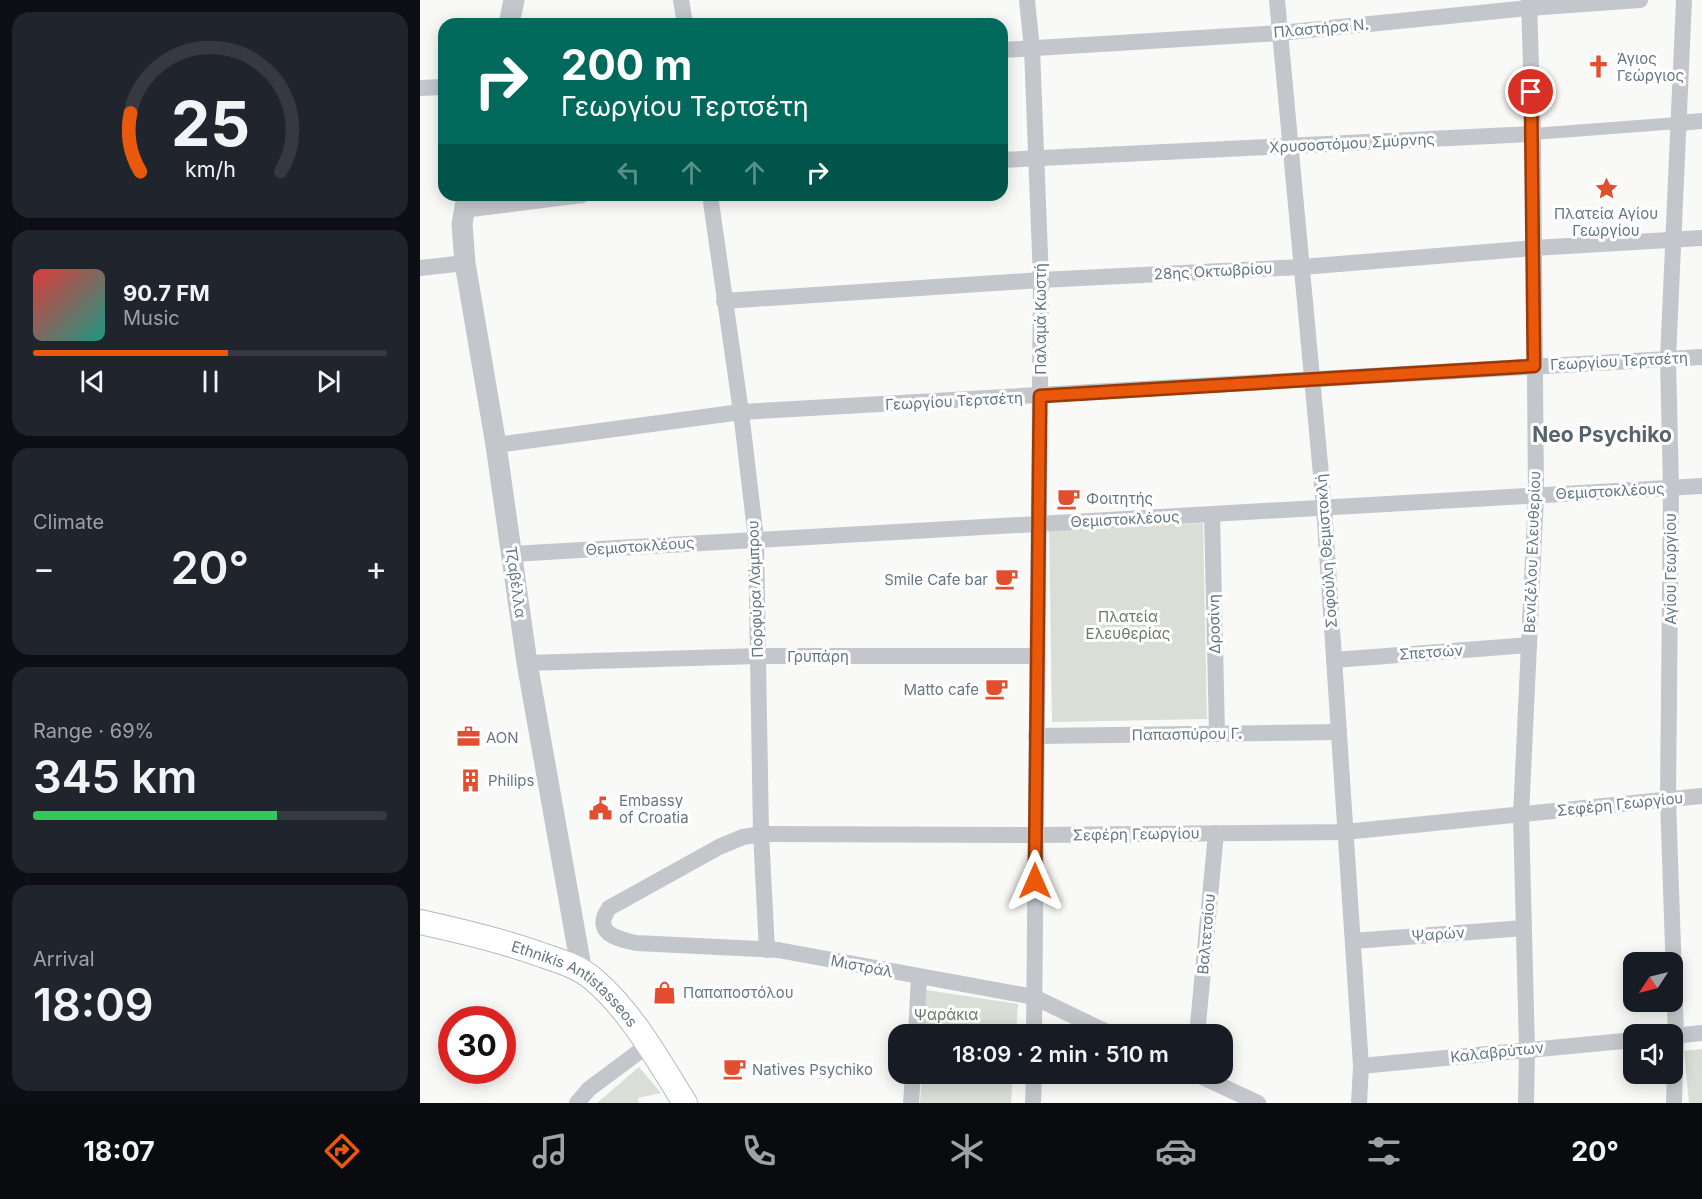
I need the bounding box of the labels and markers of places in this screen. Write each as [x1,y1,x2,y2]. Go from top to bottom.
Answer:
place label: Άγιος Γεώργιος [1617,49,1684,85]
church icon: Άγιος Γεώργιος [1586,54,1612,80]
pin [1505,66,1556,117]
place icon: Πλατεία Αγίου Γεωργίου [1593,176,1619,202]
place label: Πλατεία Αγίου Γεωργίου [1554,204,1658,240]
cafe icon: Φοιτητής [1055,485,1081,511]
place label: Φοιτητής [1086,489,1153,508]
cafe icon: Smile Cafe bar [993,566,1019,592]
place label: Smile Cafe bar [884,570,988,589]
cafe icon: Matto cafe [984,676,1010,702]
place label: Matto cafe [904,680,979,699]
office icon: AON [455,724,481,750]
place label: AON [486,728,519,747]
building icon: Philips [457,767,483,793]
place label: Philips [488,771,535,790]
place label: Embassy of Croatia [619,791,689,827]
public building icon: Embassy of Croatia [588,796,614,822]
shop icon: Παπαποστόλου [652,979,678,1005]
place label: Παπαποστόλου [683,983,794,1002]
cafe icon: Natives Psychiko [721,1056,747,1082]
place label: Natives Psychiko [752,1060,873,1079]

